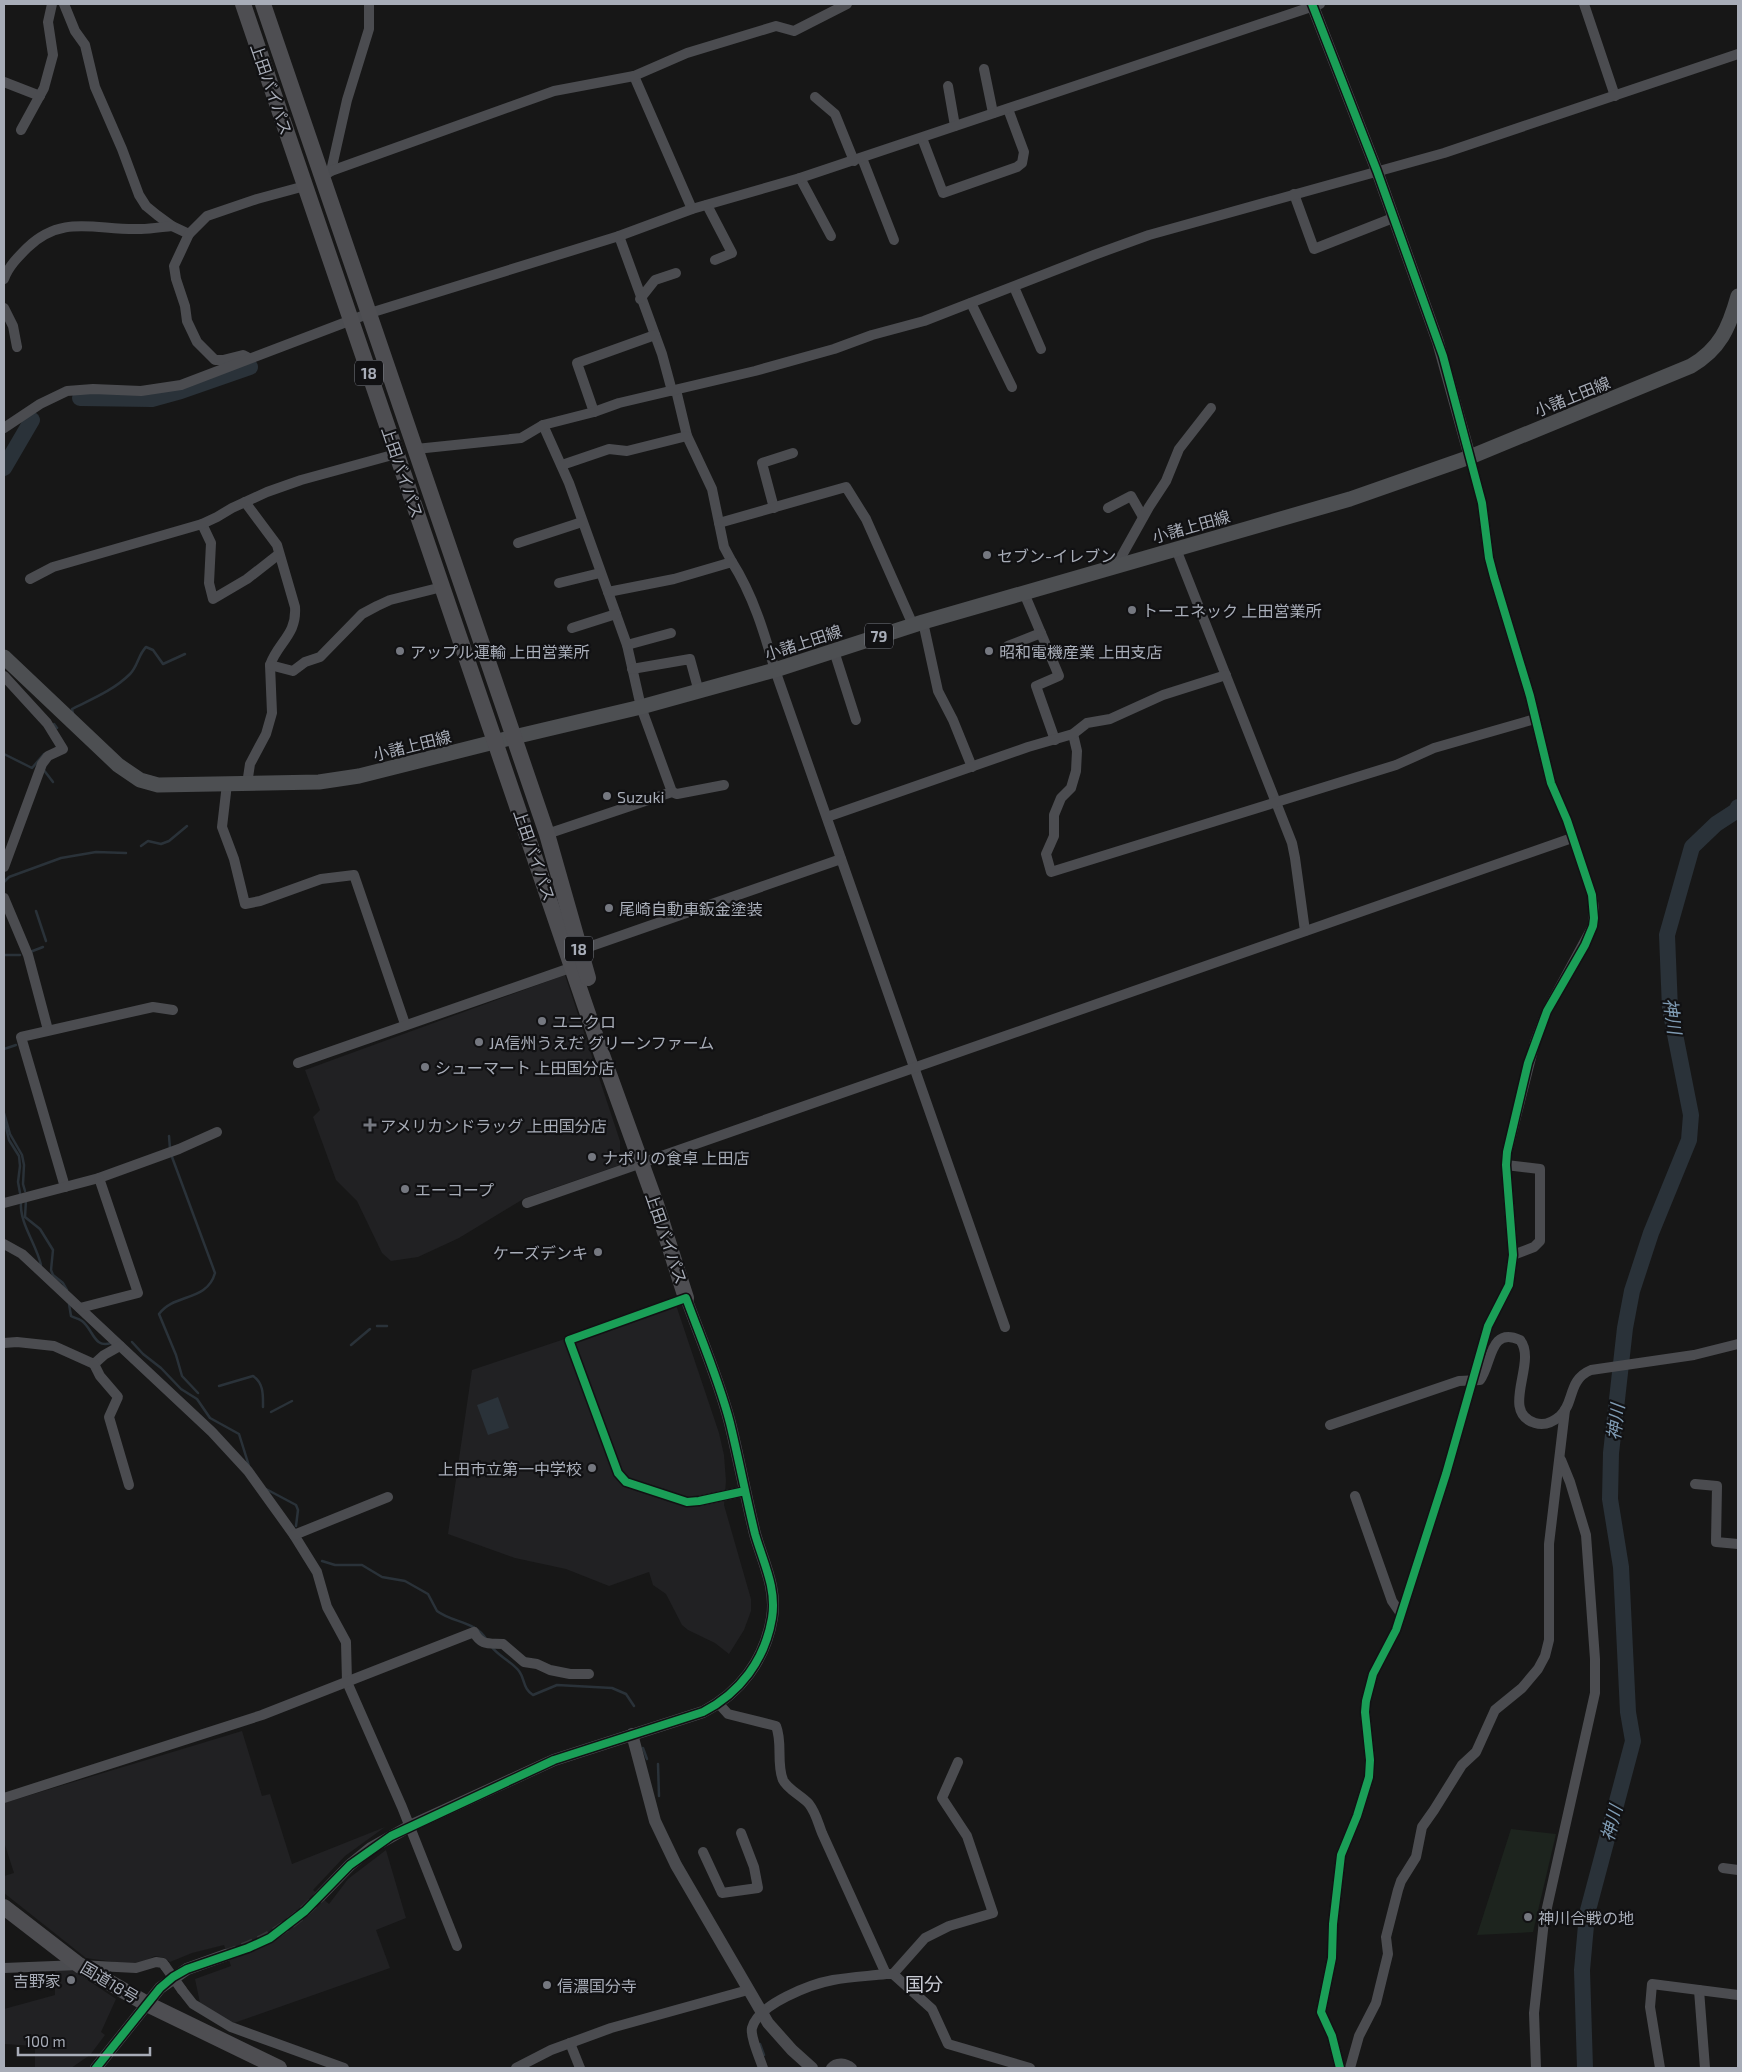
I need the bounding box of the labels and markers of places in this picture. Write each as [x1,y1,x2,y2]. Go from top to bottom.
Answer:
place label: セブン-イレブン [997,546,1116,565]
marker: セブン-イレブン [981,549,993,561]
place label: トーエネック 上田営業所 [1142,601,1322,620]
marker: トーエネック 上田営業所 [1126,604,1138,616]
place label: アップル運輸 上田営業所 [410,642,590,661]
place label: 昭和電機産業 上田支店 [999,642,1163,661]
marker: アップル運輸 上田営業所 [394,645,406,657]
marker: 昭和電機産業 上田支店 [983,645,995,657]
place label: Suzuki [617,787,665,806]
marker: Suzuki [601,790,613,802]
place label: 尾崎自動車鈑金塗装 [619,899,763,918]
marker: 尾崎自動車鈑金塗装 [603,902,615,914]
place label: ユニクロ [552,1012,616,1031]
marker: ユニクロ [536,1015,548,1027]
place label: JA信州うえだ グリーンファーム [489,1033,714,1052]
marker: JA信州うえだ グリーンファーム [473,1036,485,1048]
place label: シューマート 上田国分店 [435,1058,615,1077]
marker: シューマート 上田国分店 [419,1061,431,1073]
place label: アメリカンドラッグ 上田国分店 [380,1116,607,1135]
marker: アメリカンドラッグ 上田国分店 [364,1119,376,1131]
place label: ナポリの食卓 上田店 [602,1148,750,1167]
marker: ナポリの食卓 上田店 [586,1151,598,1163]
place label: エーコープ [415,1180,494,1199]
marker: エーコープ [399,1183,411,1195]
place label: ケーズデンキ [493,1243,588,1262]
marker: ケーズデンキ [592,1246,604,1258]
place label: 上田市立第一中学校 [438,1459,582,1478]
marker: 上田市立第一中学校 [586,1462,598,1474]
place label: 神川合戦の地 [1538,1908,1634,1927]
marker: 神川合戦の地 [1522,1911,1534,1923]
place label: 吉野家 [13,1971,61,1990]
marker: 吉野家 [65,1974,77,1986]
place label: 信濃国分寺 [557,1976,637,1995]
marker: 信濃国分寺 [541,1979,553,1991]

